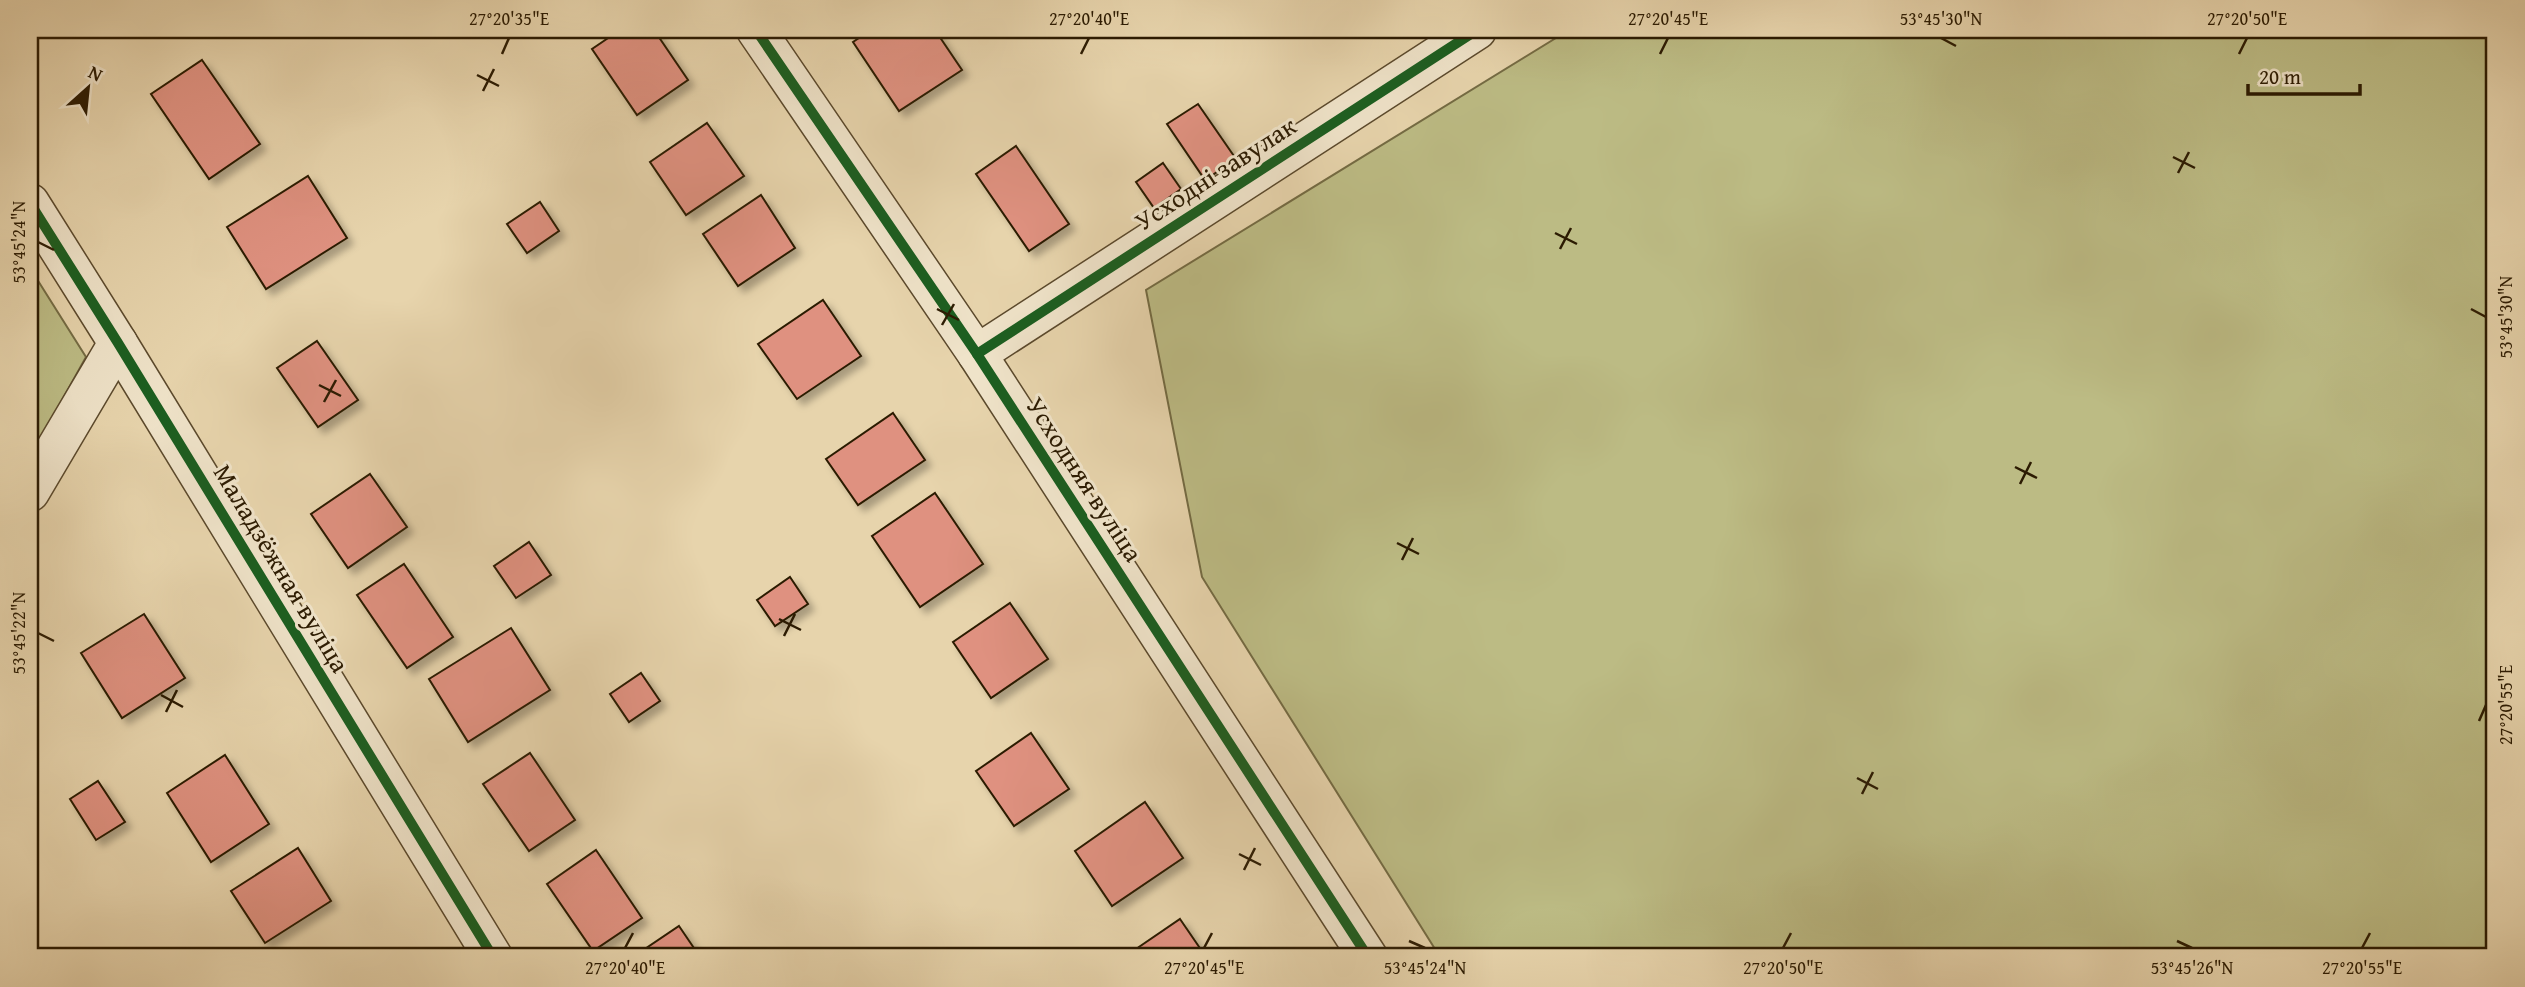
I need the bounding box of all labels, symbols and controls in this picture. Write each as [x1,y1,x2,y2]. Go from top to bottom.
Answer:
text: 27°20'35"E [469,5,549,32]
text: 27°20'40"E [1049,5,1129,32]
text: 27°20'45"E [1628,5,1708,32]
text: 53°45'30"N [1900,5,1983,32]
text: 27°20'50"E [2207,5,2287,32]
north arrow [52,52,122,122]
scale bar [2248,52,2360,96]
text: N [84,57,108,88]
text: 20 m [2259,61,2301,92]
street label: Усходні завулак [1126,106,1304,240]
text: 53°45'24"N [5,200,32,283]
text: 53°45'30"N [2492,275,2519,358]
street label: Усходняя вуліца [1017,389,1153,570]
street label: Маладзёжная вуліца [204,456,360,680]
text: 53°45'22"N [5,591,32,674]
text: 27°20'55"E [2492,665,2519,745]
text: 27°20'40"E [585,954,665,981]
text: 27°20'45"E [1164,954,1244,981]
text: 53°45'24"N [1384,954,1467,981]
text: 27°20'50"E [1743,954,1823,981]
text: 53°45'26"N [2151,954,2234,981]
text: 27°20'55"E [2322,954,2402,981]

